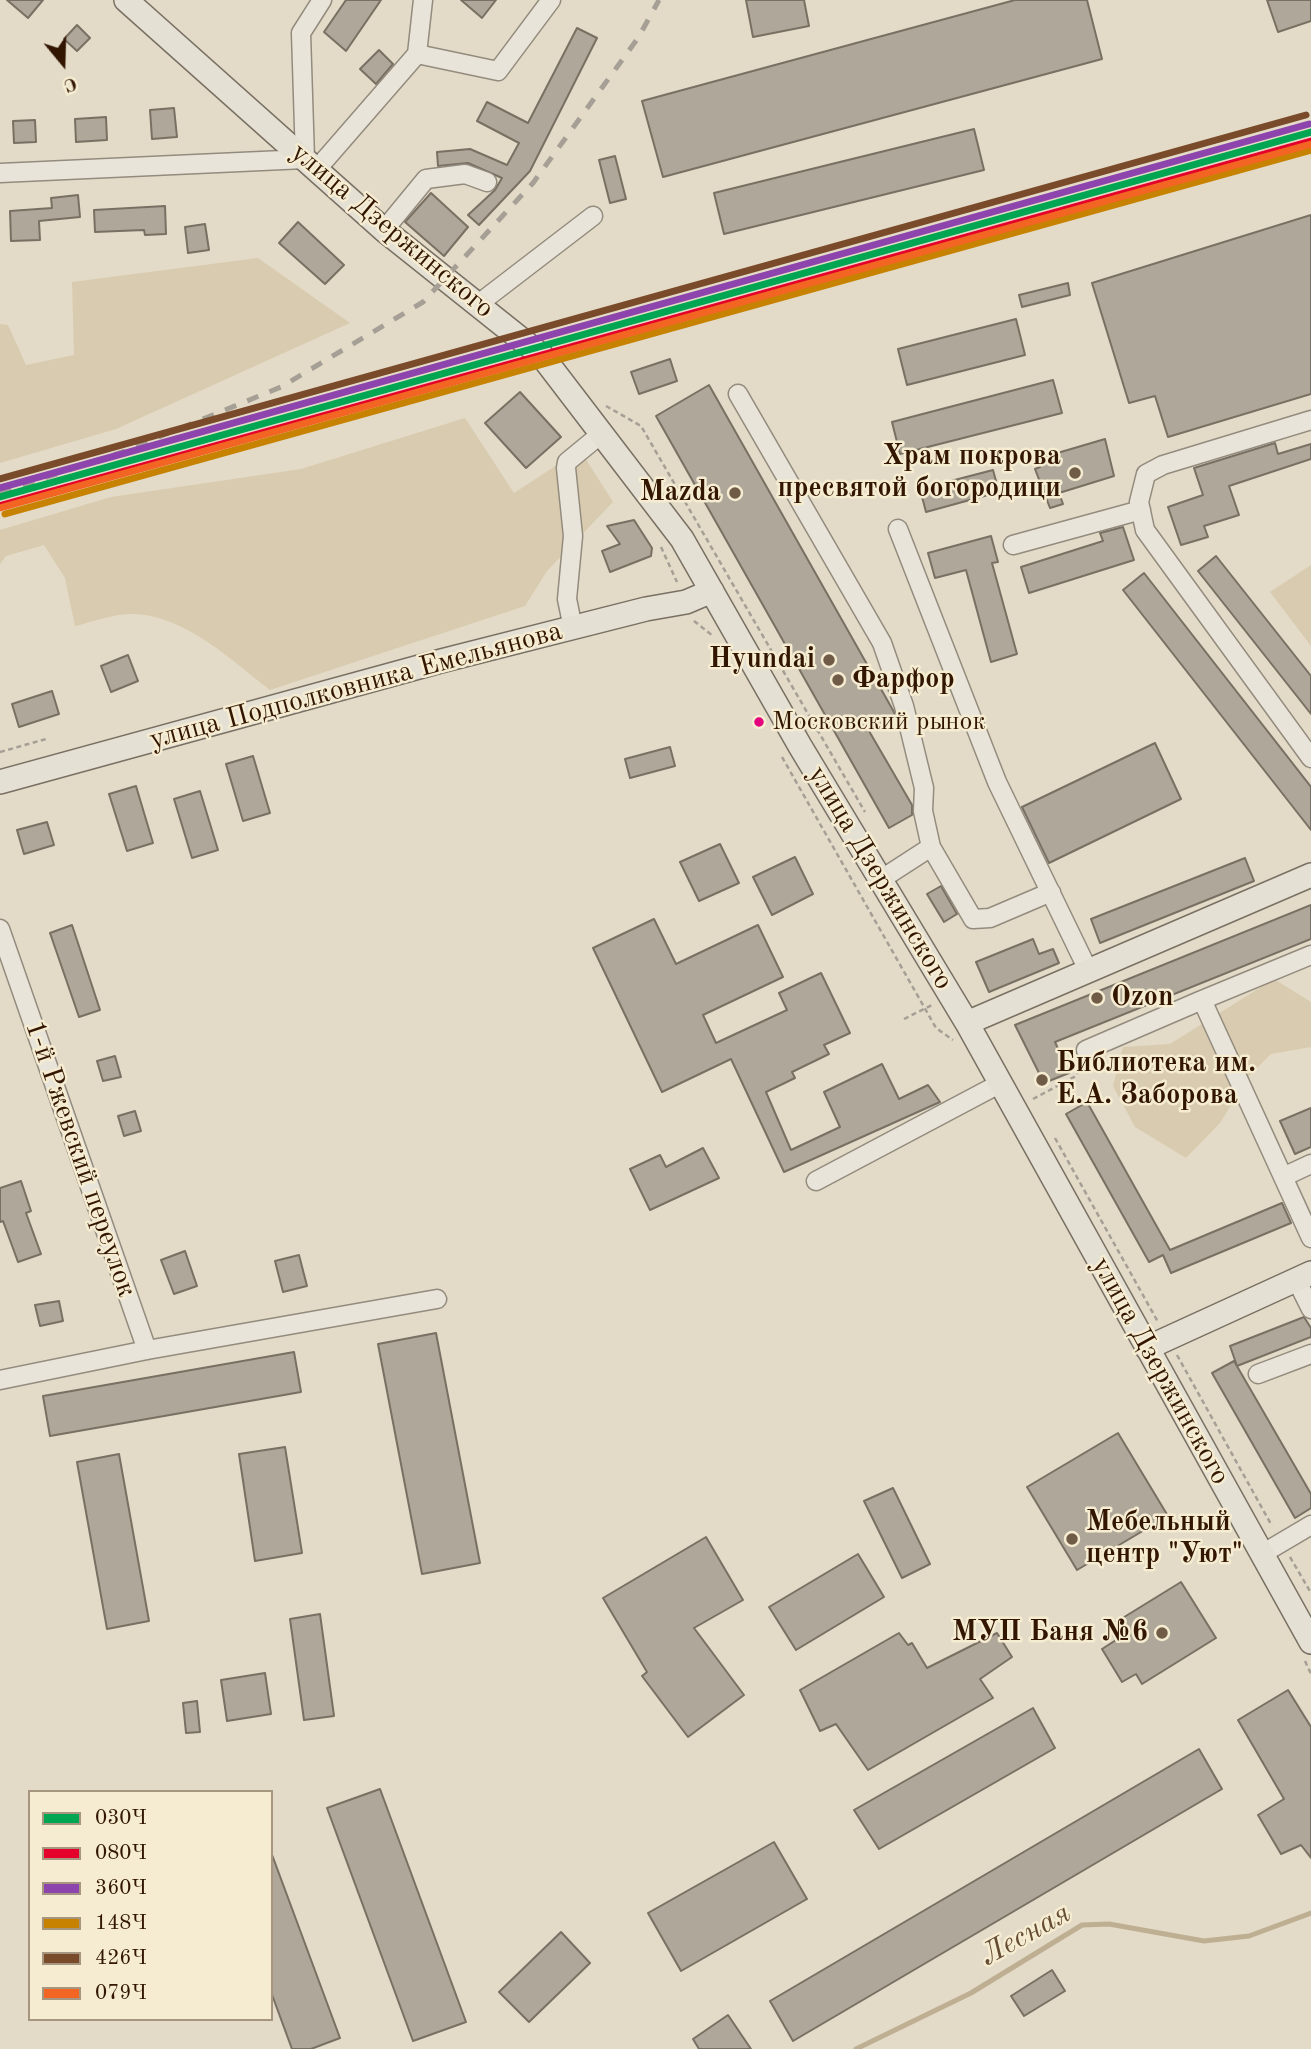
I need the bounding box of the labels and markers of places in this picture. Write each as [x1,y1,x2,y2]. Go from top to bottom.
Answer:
place label: Храм покрова пресвятой богородици [778,440,1061,506]
marker: Храм покрова пресвятой богородици [1067,465,1083,481]
place label: Mazda [640,476,721,510]
marker: Mazda [727,485,743,501]
place label: Hyundai [709,643,815,677]
marker: Hyundai [821,652,837,668]
place label: Фарфор [852,663,955,697]
marker: Фарфор [830,672,846,688]
place label: Московский рынок [772,706,986,738]
marker: Московский рынок [752,715,766,729]
place label: Ozon [1111,981,1173,1015]
marker: Ozon [1089,990,1105,1006]
place label: Библиотека им. Е.А. Заборова [1056,1047,1256,1113]
marker: Библиотека им. Е.А. Заборова [1034,1072,1050,1088]
place label: Мебельный центр "Уют" [1086,1506,1243,1572]
marker: Мебельный центр "Уют" [1064,1531,1080,1547]
place label: МУП Баня №6 [952,1616,1148,1650]
marker: МУП Баня №6 [1154,1625,1170,1641]

